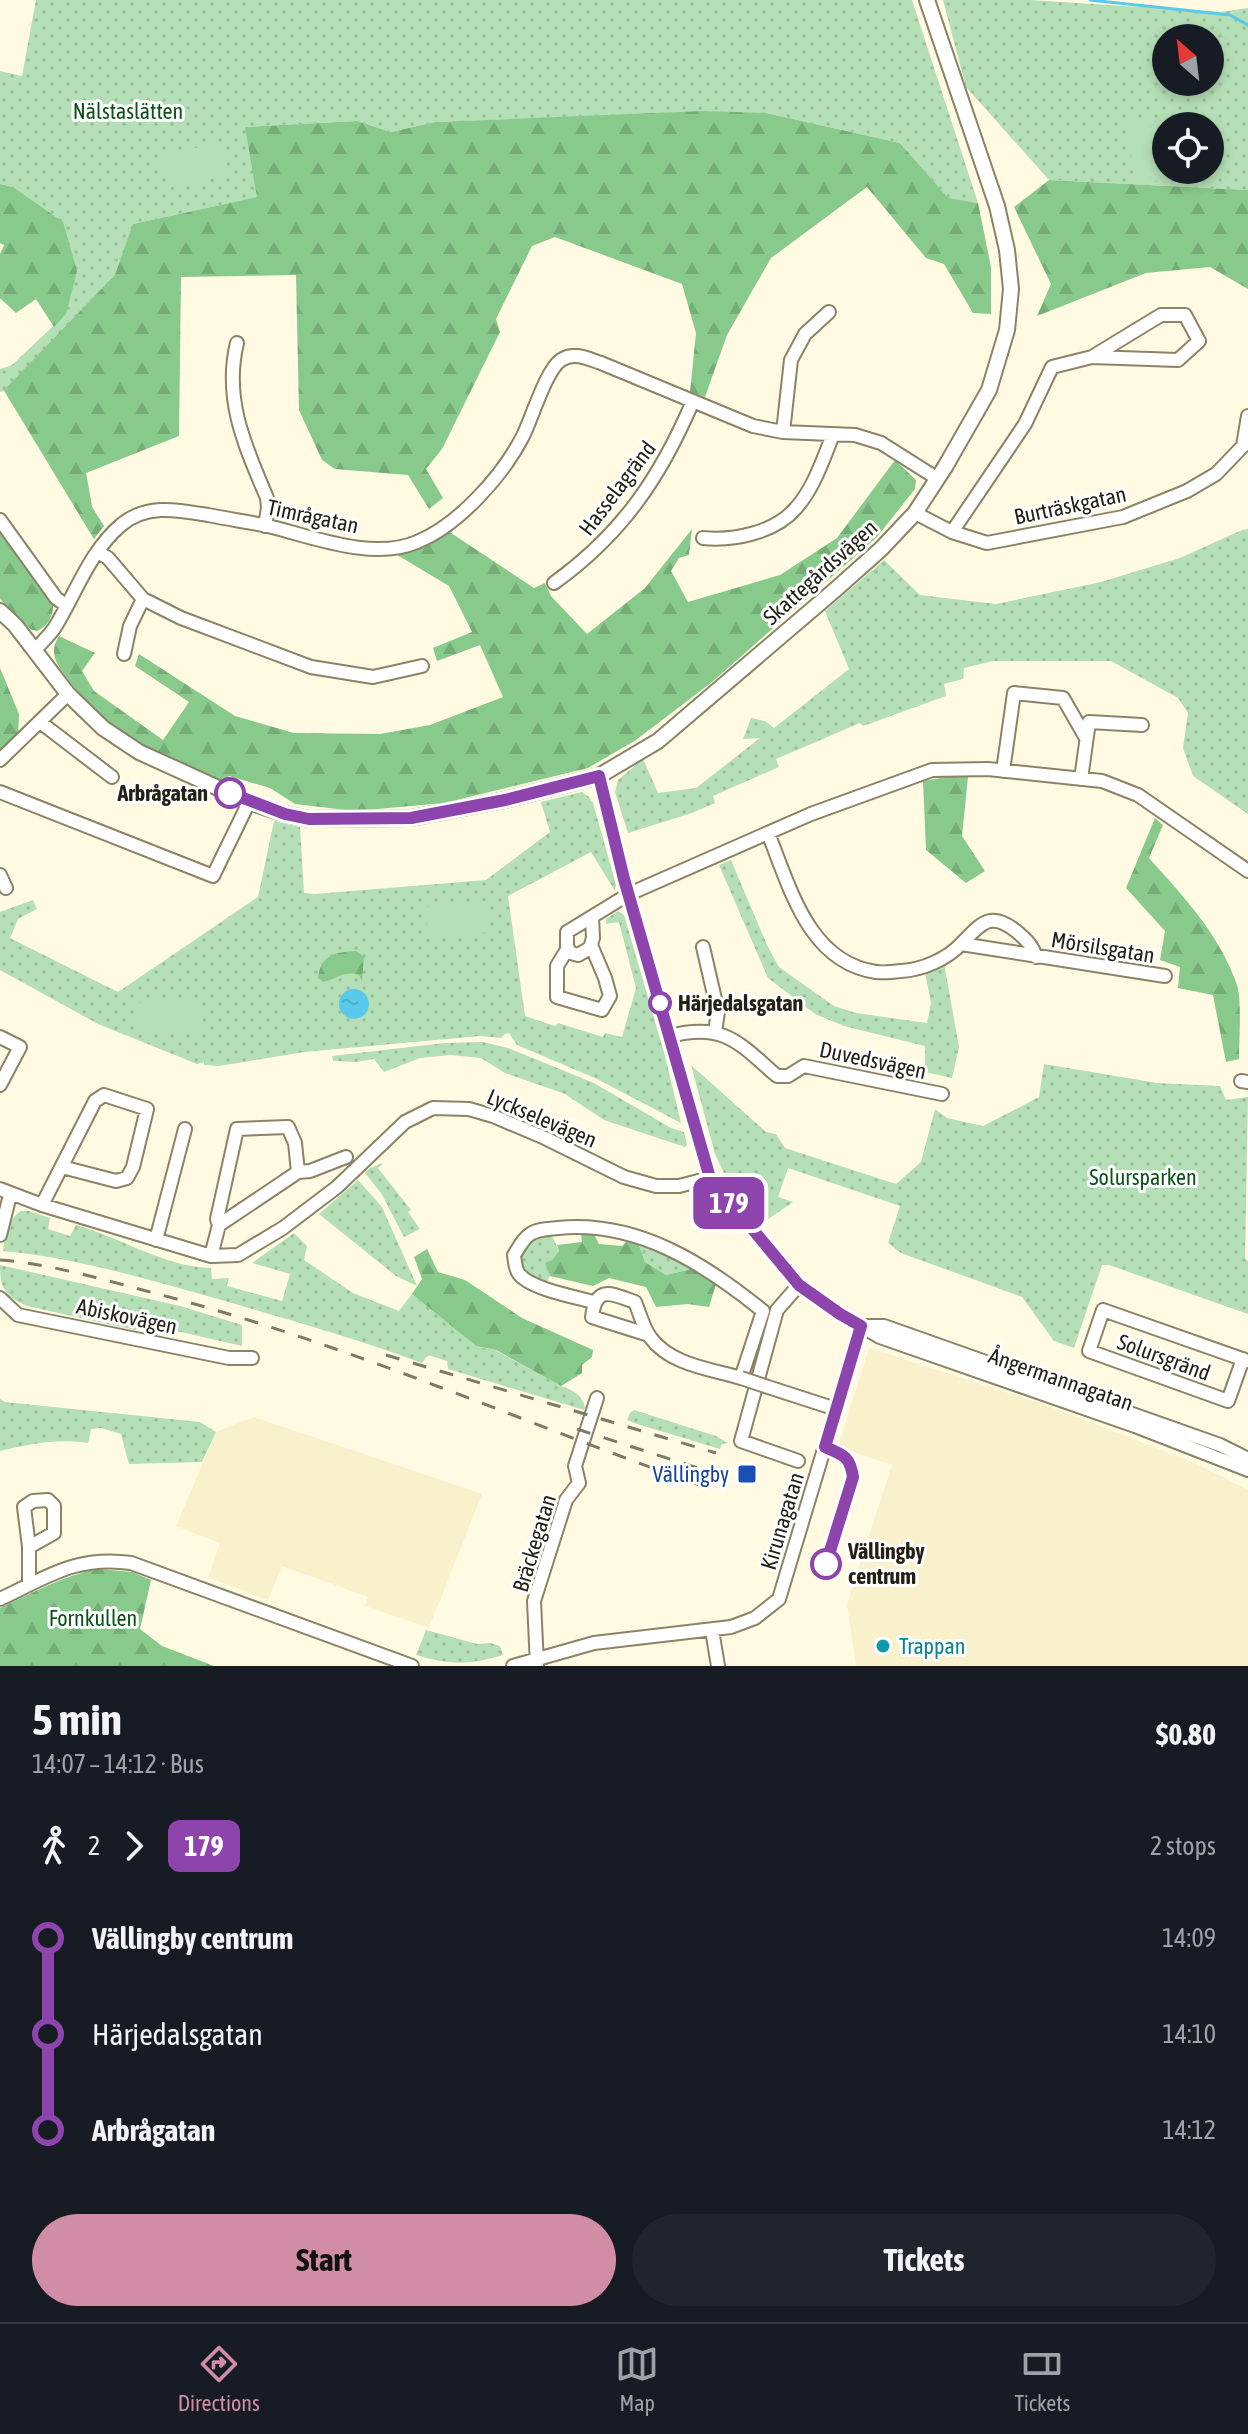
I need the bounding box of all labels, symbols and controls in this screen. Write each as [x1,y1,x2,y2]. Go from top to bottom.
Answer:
north arrow [1152,24,1224,96]
map controls [1152,24,1224,184]
park label: Nälstaslätten [73,98,183,124]
button: locate [1152,112,1224,184]
street label: Hasselagränd [573,436,661,540]
street label: Burträskgatan [1012,480,1128,530]
street label: Timrågatan [265,494,361,538]
street label: Skattegårdsvägen [758,514,882,630]
marker: Arbrågatan [215,778,245,808]
place label: Arbrågatan [117,780,208,806]
street label: Mörsilsgatan [1049,926,1157,968]
place label: Härjedalsgatan [678,990,803,1016]
marker: Härjedalsgatan [649,992,671,1014]
street label: Duvedsvägen [817,1036,929,1084]
street label: Lyckselevägen [483,1083,601,1153]
park label: Solursparken [1089,1164,1197,1190]
line badge: 179 [683,1177,775,1229]
text: 179 [709,1187,749,1219]
street label: Abiskovägen [74,1293,180,1339]
street label: Solursgränd [1114,1328,1214,1386]
street label: Ångermannagatan [985,1342,1137,1416]
place label: Vällingby [653,1461,729,1487]
marker: Vällingby [736,1463,758,1485]
street label: Kirunagatan [755,1469,809,1573]
street label: Bräckegatan [507,1491,561,1595]
place label: Vällingby centrum [847,1538,924,1589]
marker: Vällingby centrum [811,1549,841,1579]
park label: Fornkullen [49,1605,137,1631]
place label: Trappan [899,1633,965,1659]
marker: Trappan [874,1637,892,1655]
text: 5 min [32,1694,122,1744]
text: $0.80 [1156,1717,1216,1751]
text: 14:07 – 14:12 · Bus [32,1749,204,1779]
icon: walk [32,1824,76,1868]
icon: forward [112,1824,156,1868]
text: 179 [184,1830,224,1862]
text: 2 [88,1831,100,1861]
text: 2 stops [1150,1831,1216,1861]
text: Vällingby centrum [92,1921,293,1955]
text: 14:09 [1162,1923,1216,1953]
text: Härjedalsgatan [92,2017,263,2051]
text: 14:10 [1162,2019,1216,2049]
text: Arbrågatan [92,2113,215,2147]
text: 14:12 [1162,2115,1216,2145]
button: Start [32,2214,616,2306]
button: Tickets [632,2214,1216,2306]
tab: Directions [178,2342,260,2416]
tab: Map [615,2342,659,2416]
tab: Tickets [1015,2342,1070,2416]

